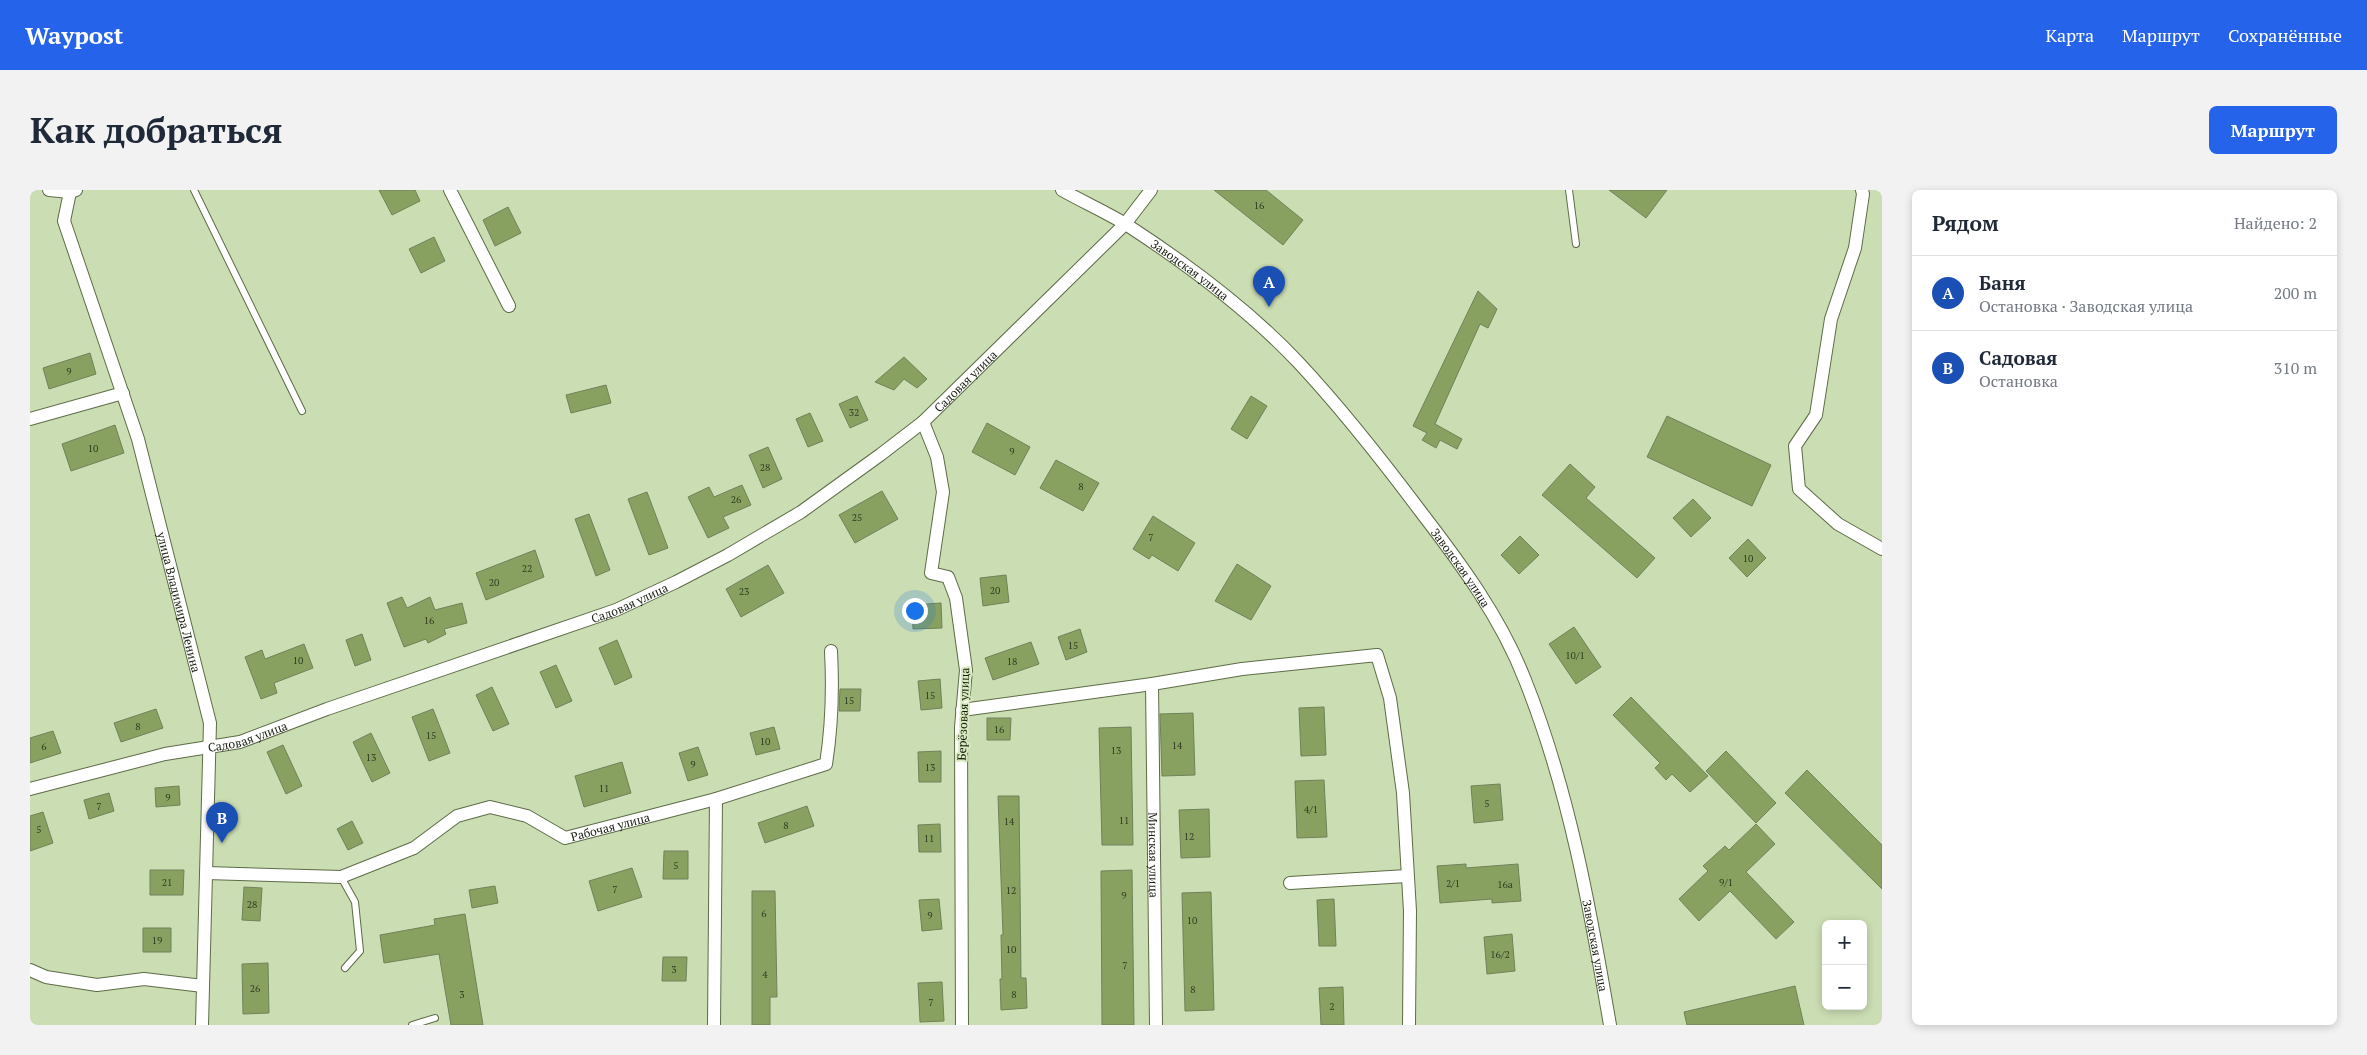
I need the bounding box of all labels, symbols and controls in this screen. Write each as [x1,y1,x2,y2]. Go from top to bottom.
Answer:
text: Waypost [25,19,123,51]
text: Карта [2045,23,2094,47]
text: Маршрут [2122,23,2200,47]
text: Сохранённые [2228,23,2342,47]
button: Маршрут [2209,106,2337,154]
text: Как добраться [30,107,283,153]
house number: 16 [1254,199,1265,212]
text: Рядом [1932,209,1999,237]
text: Найдено: 2 [2234,212,2317,234]
street label: Заводская улица [1148,236,1232,303]
pin: A [1253,266,1285,307]
text: Баня [1979,270,2025,295]
text: A [1942,282,1954,304]
text: 200 m [2274,282,2317,304]
text: Остановка · Заводская улица [1979,295,2193,317]
text: Садовая [1979,345,2057,370]
street label: Садовая улица [930,347,1000,415]
text: B [1943,357,1953,379]
text: 310 m [2274,357,2317,379]
house number: 9 [66,365,72,378]
text: Остановка [1979,370,2058,392]
house number: 32 [849,406,859,419]
house number: 10 [88,442,98,455]
house number: 9 [1009,445,1015,458]
house number: 28 [760,461,770,474]
house number: 8 [1078,480,1084,493]
house number: 26 [731,493,742,506]
house number: 25 [852,511,862,524]
street label: Заводская улица [1428,525,1494,610]
street label: улица Владимира Ленина [154,529,204,674]
house number: 7 [1148,531,1154,544]
house number: 10 [1743,552,1753,565]
house number: 22 [522,562,532,575]
house number: 20 [489,576,499,589]
street label: Садовая улица [589,579,670,626]
house number: 20 [990,584,1000,597]
house number: 23 [739,585,749,598]
your location [902,598,928,624]
house number: 16 [424,614,435,627]
house number: 15 [1068,639,1078,652]
house number: 10/1 [1565,649,1585,662]
house number: 10 [293,654,303,667]
house number: 18 [1007,655,1017,668]
street label: Берёзовая улица [954,667,972,761]
house number: 15 [925,689,935,702]
house number: 15 [844,694,854,707]
street label: Садовая улица [207,717,289,755]
house number: 8 [135,720,141,733]
house number: 16 [994,723,1005,736]
house number: 15 [426,729,436,742]
house number: 10 [760,735,770,748]
house number: 14 [1172,739,1183,752]
house number: 6 [41,740,47,753]
house number: 13 [1111,744,1121,757]
house number: 13 [366,751,376,764]
house number: 9 [690,758,696,771]
house number: 13 [925,761,935,774]
house number: 11 [599,782,609,795]
house number: 9 [165,791,171,804]
house number: 5 [1484,797,1490,810]
house number: 7 [96,800,102,813]
pin: B [206,802,238,843]
house number: 4/1 [1304,803,1318,816]
street label: Рабочая улица [569,809,651,844]
street label: Минская улица [1146,812,1162,898]
house number: 11 [1119,814,1129,827]
house number: 14 [1004,815,1015,828]
house number: 8 [783,819,789,832]
house number: 5 [36,823,42,836]
house number: 12 [1184,830,1194,843]
house number: 11 [924,832,934,845]
house number: 5 [673,859,679,872]
house number: 21 [162,876,172,889]
house number: 9/1 [1719,876,1733,889]
house number: 2/1 [1446,877,1460,890]
house number: 16а [1497,878,1513,891]
house number: 7 [612,883,618,896]
house number: 12 [1006,884,1016,897]
house number: 9 [1121,889,1127,902]
house number: 28 [247,898,257,911]
street label: Заводская улица [1580,898,1612,992]
house number: 6 [761,907,767,920]
house number: 9 [927,909,933,922]
house number: 10 [1187,914,1197,927]
map controls [1822,920,1867,1010]
button: + [1822,920,1867,965]
house number: 19 [152,934,162,947]
house number: 10 [1006,943,1016,956]
house number: 16/2 [1490,948,1510,961]
house number: 7 [1122,959,1128,972]
house number: 3 [671,963,677,976]
button: − [1822,965,1867,1010]
house number: 4 [762,968,768,981]
house number: 26 [250,982,261,995]
house number: 8 [1190,983,1196,996]
house number: 3 [459,988,465,1001]
house number: 8 [1011,988,1017,1001]
house number: 7 [928,996,934,1009]
house number: 2 [1329,1000,1335,1013]

